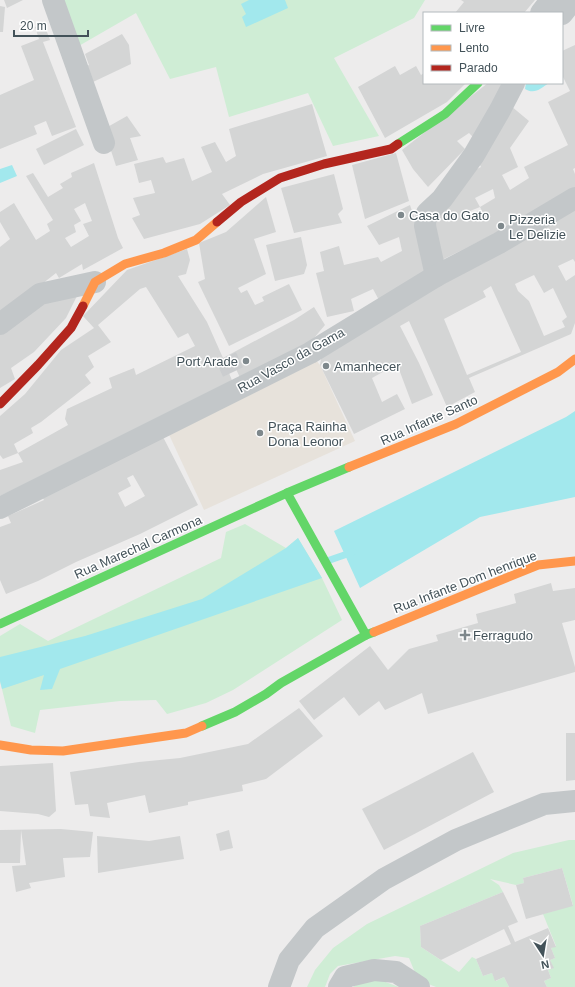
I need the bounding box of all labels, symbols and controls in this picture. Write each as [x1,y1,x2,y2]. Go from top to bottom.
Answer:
scale bar [14,12,88,38]
legend [423,12,563,84]
text: 20 m [20,19,47,33]
text: Livre [459,21,485,35]
text: Lento [459,41,489,55]
text: Parado [459,61,498,75]
place label: Casa do Gato [409,208,489,223]
marker: Casa do Gato [396,210,406,220]
place label: Pizzeria Le Delizie [509,212,566,242]
marker: Pizzeria Le Delizie [496,221,506,231]
street label: Rua Vasco da Gama [235,324,348,396]
place label: Port Arade [177,354,238,369]
marker: Port Arade [241,356,251,366]
place label: Amanhecer [334,359,401,374]
marker: Amanhecer [321,361,331,371]
street label: Rua Infante Santo [378,392,480,448]
place label: Praça Rainha Dona Leonor [268,419,348,449]
marker: Praça Rainha Dona Leonor [255,428,265,438]
street label: Rua Marechal Carmona [72,512,205,582]
street label: Rua Infante Dom henrique [391,548,539,616]
place label: Ferragudo [473,628,533,643]
marker: Ferragudo [460,630,470,640]
north arrow [523,935,563,975]
text: N [540,958,550,971]

